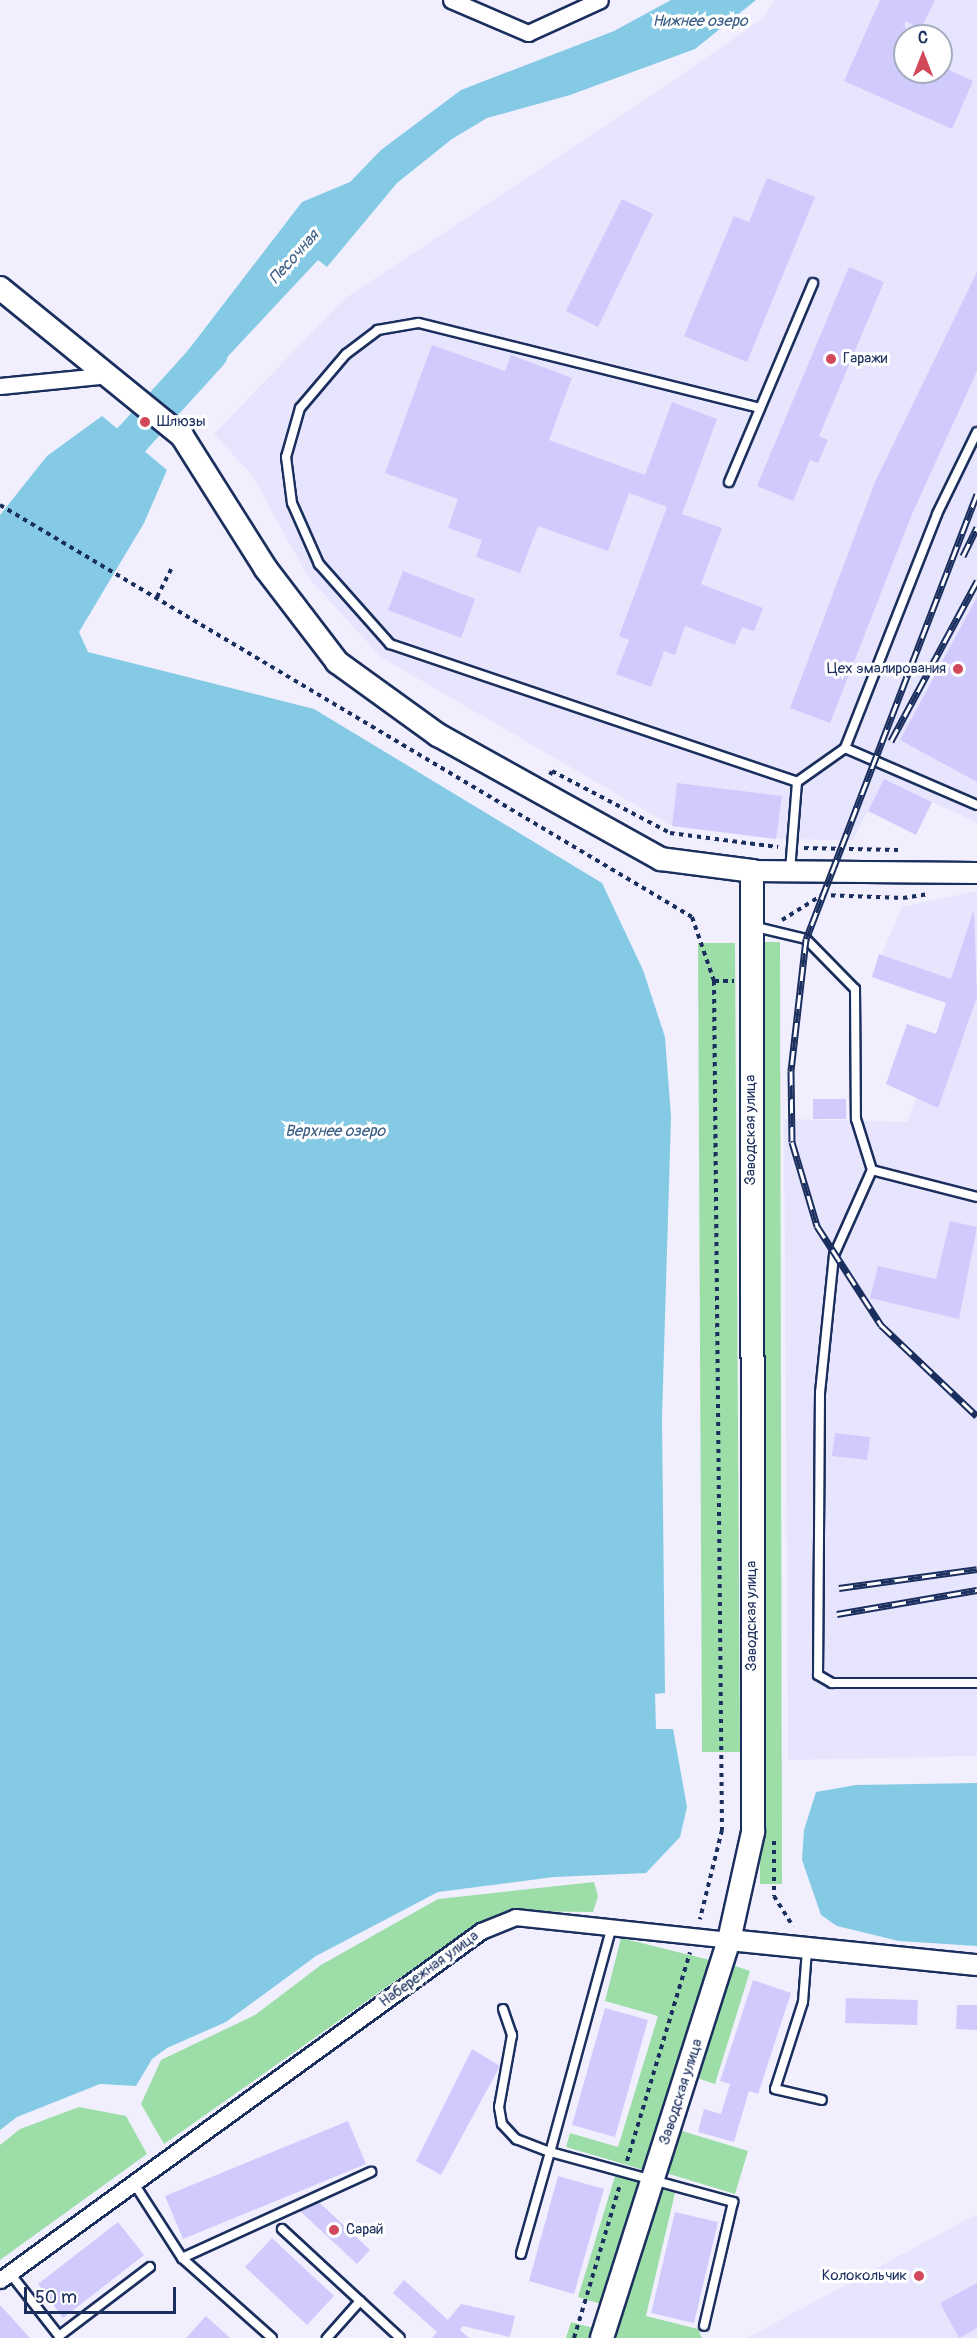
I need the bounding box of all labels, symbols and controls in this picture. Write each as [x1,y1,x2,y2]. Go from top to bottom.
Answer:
water label: Нижнее озеро [652,11,748,31]
north arrow [893,24,953,84]
text: С [918,28,928,48]
water label: Песочная [265,226,323,288]
place label: Гаражи [843,350,887,368]
marker: Гаражи [824,352,838,366]
place label: Шлюзы [157,413,206,431]
marker: Шлюзы [138,415,152,429]
place label: Цех эмалирования [827,660,946,678]
marker: Цех эмалирования [951,662,965,676]
street label: Заводская улица [742,1075,760,1185]
water label: Верхнее озеро [285,1121,385,1141]
street label: Заводская улица [743,1561,761,1671]
street label: Набережная улица [376,1927,482,2011]
street label: Заводская улица [655,2037,707,2147]
place label: Сарай [346,2221,383,2239]
marker: Сарай [327,2223,341,2237]
place label: Колокольчик [822,2267,907,2285]
marker: Колокольчик [912,2269,926,2283]
scale bar [27,2275,178,2313]
text: 50 m [35,2286,77,2309]

